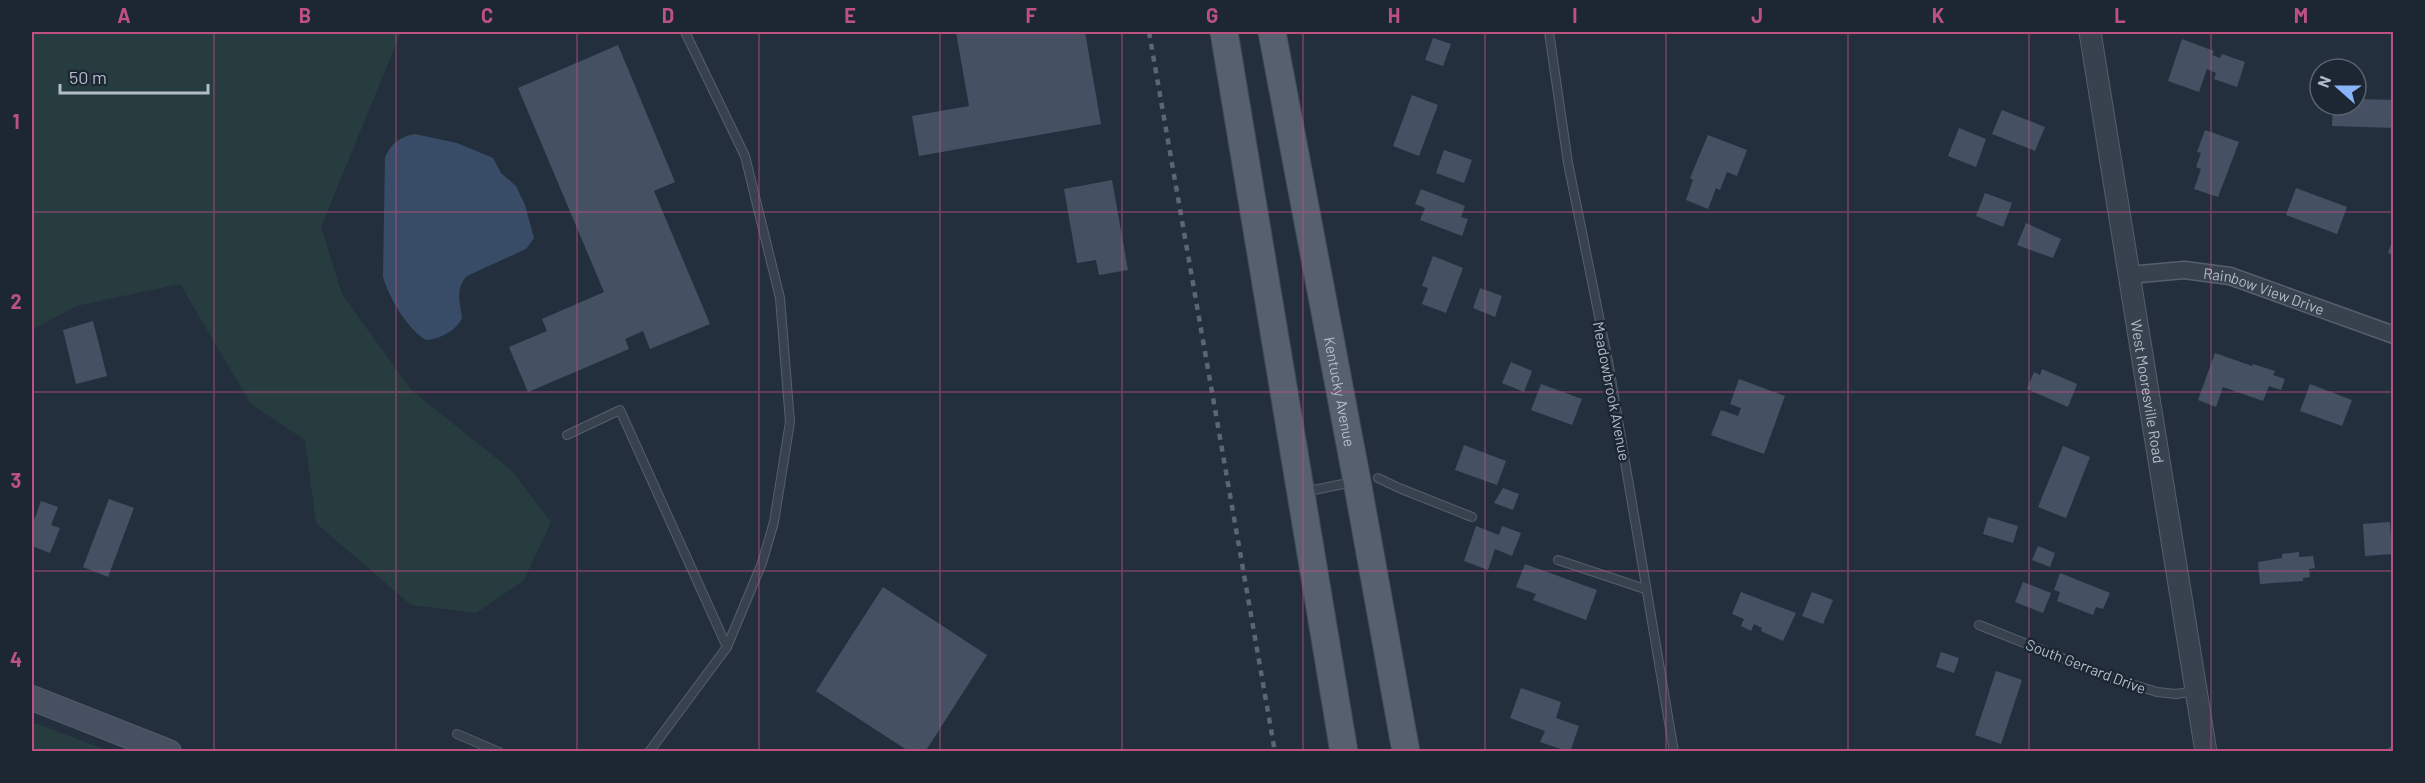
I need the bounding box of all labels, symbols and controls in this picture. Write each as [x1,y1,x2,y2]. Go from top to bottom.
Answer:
text: A [117,3,131,27]
text: B [299,3,311,27]
text: C [481,3,493,27]
text: D [662,3,674,27]
text: E [844,3,856,27]
text: F [1025,3,1037,27]
text: G [1206,3,1218,27]
text: H [1388,3,1400,27]
text: I [1572,3,1578,27]
text: J [1751,3,1763,27]
text: K [1932,3,1945,27]
text: L [2114,3,2126,27]
text: M [2294,3,2308,27]
scale bar [60,57,208,95]
north arrow [2308,57,2368,117]
text: 50 m [69,66,107,88]
text: N [2313,73,2334,90]
text: 1 [12,109,20,133]
street label: Rainbow View Drive [2202,264,2327,318]
text: 2 [10,289,22,313]
street label: West Mooresville Road [2127,318,2168,464]
street label: Meadowbrook Avenue [1590,320,1634,462]
street label: Kentucky Avenue [1321,335,1359,448]
text: 3 [11,468,21,492]
street label: South Gerrard Drive [2023,635,2149,697]
text: 4 [10,647,22,671]

